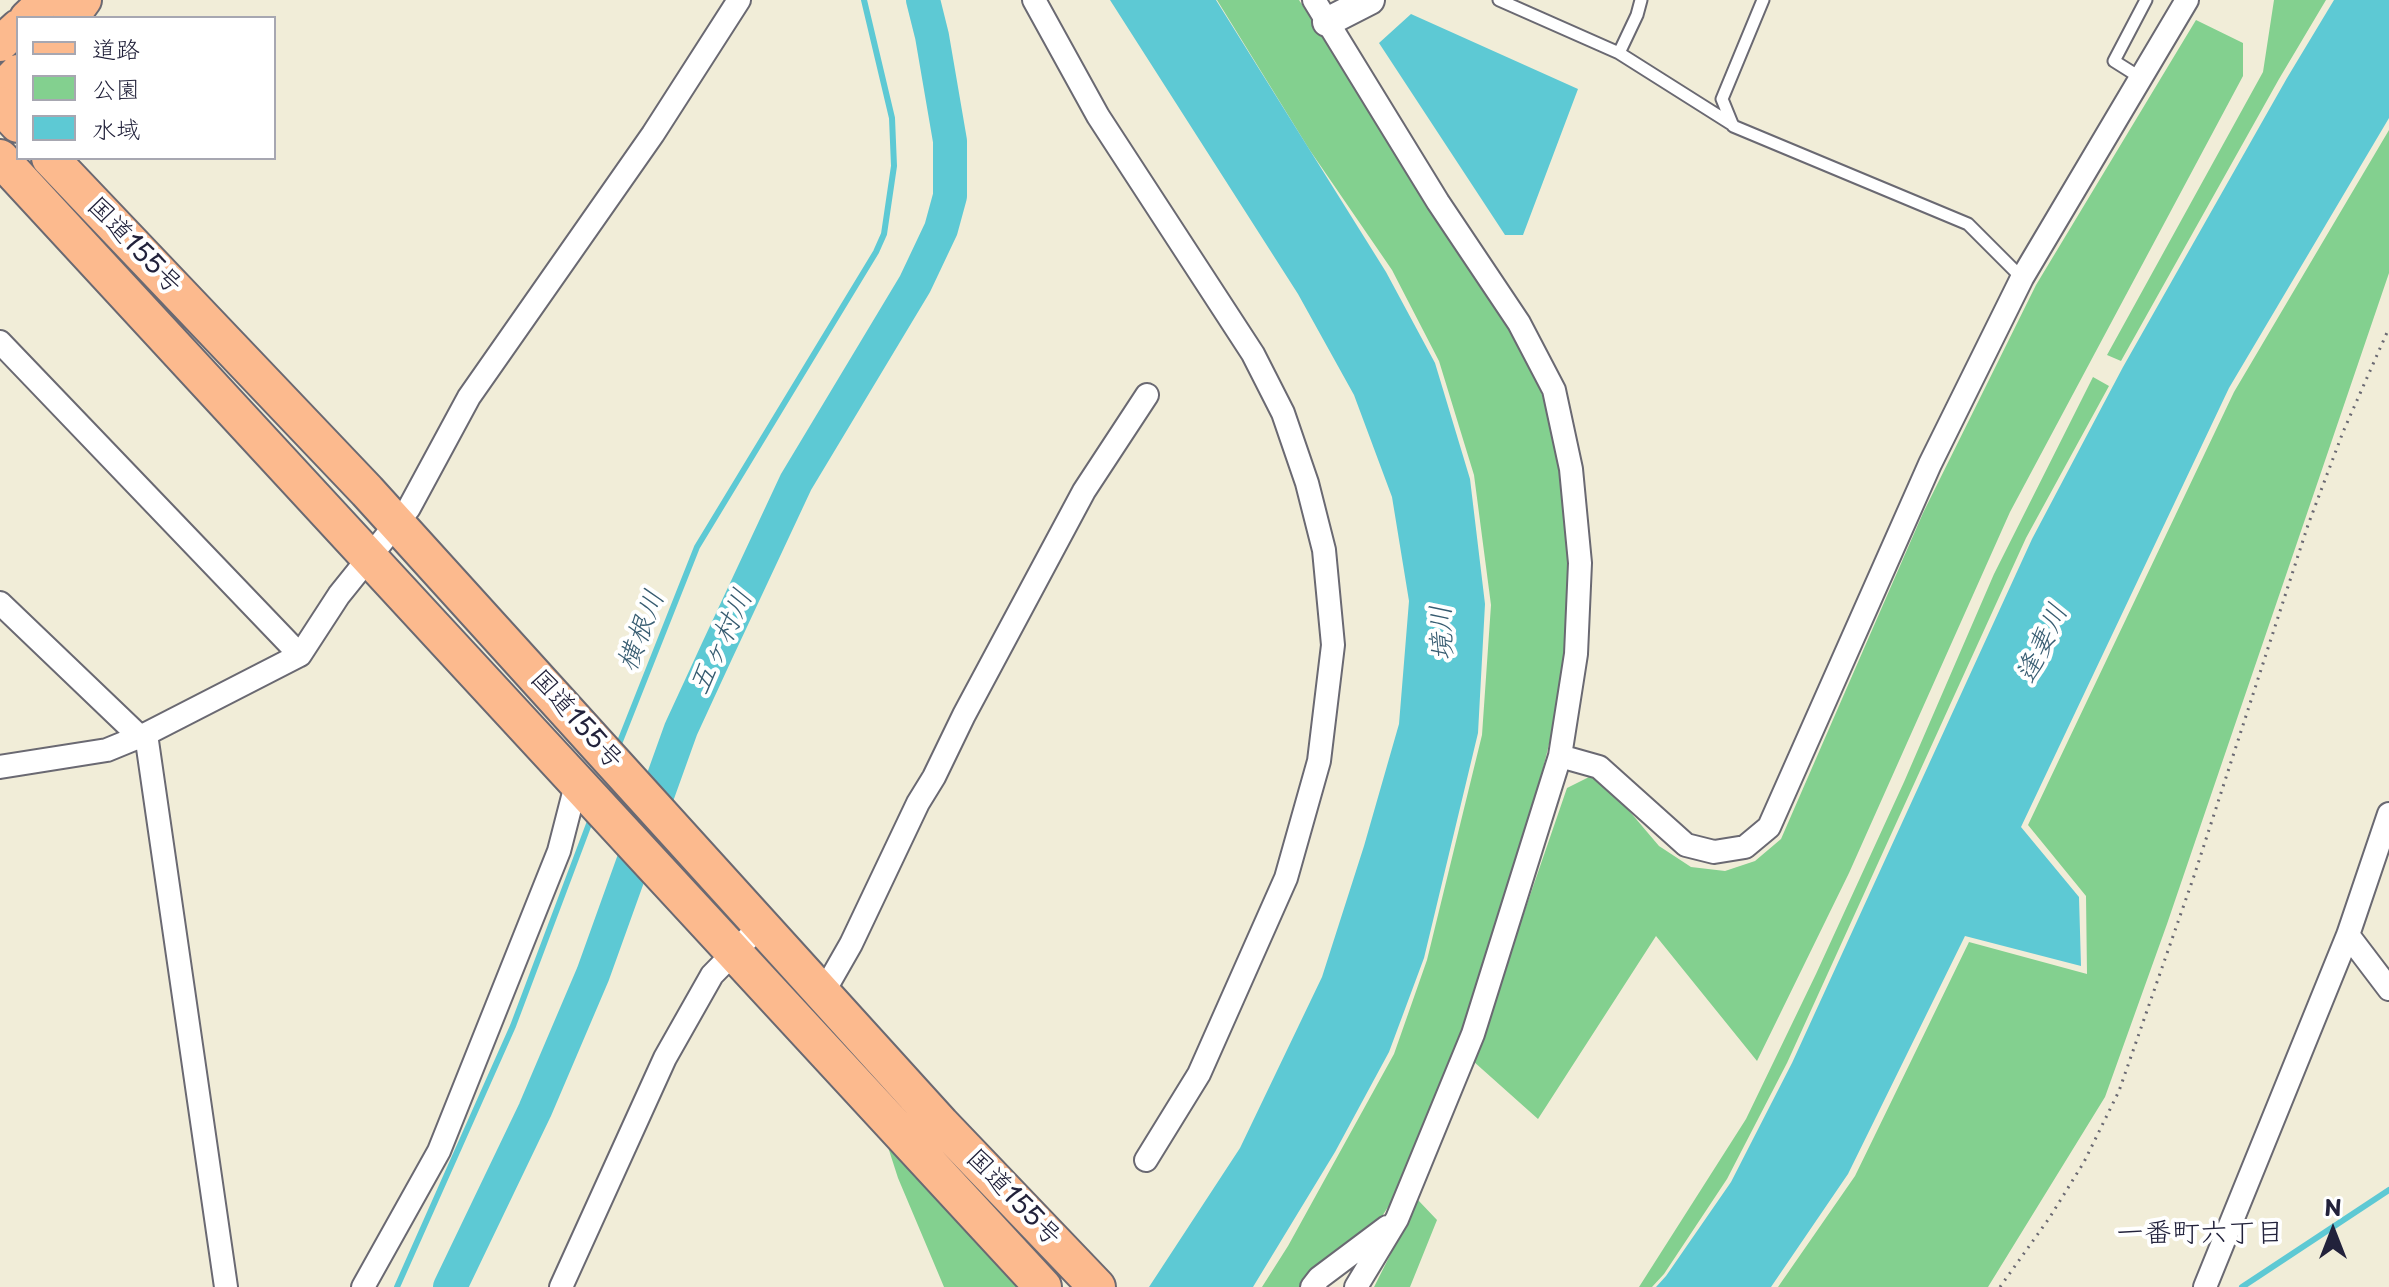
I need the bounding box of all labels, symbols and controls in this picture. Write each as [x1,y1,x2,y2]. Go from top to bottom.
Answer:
legend [16,16,276,160]
text: 道路 [92,30,140,66]
text: 公園 [92,70,140,106]
text: 水域 [92,110,140,146]
street label: 国道155号 [80,191,188,301]
water label: 五ヶ村川 [683,584,761,700]
water label: 横根川 [611,586,673,676]
water label: 逢妻川 [2010,599,2076,689]
water label: 境川 [1425,604,1461,662]
street label: 国道155号 [523,664,629,776]
street label: 国道155号 [959,1143,1067,1253]
text: N [2324,1190,2342,1223]
north arrow [2293,1191,2373,1271]
district label: 一番町六丁目 [2116,1217,2284,1251]

